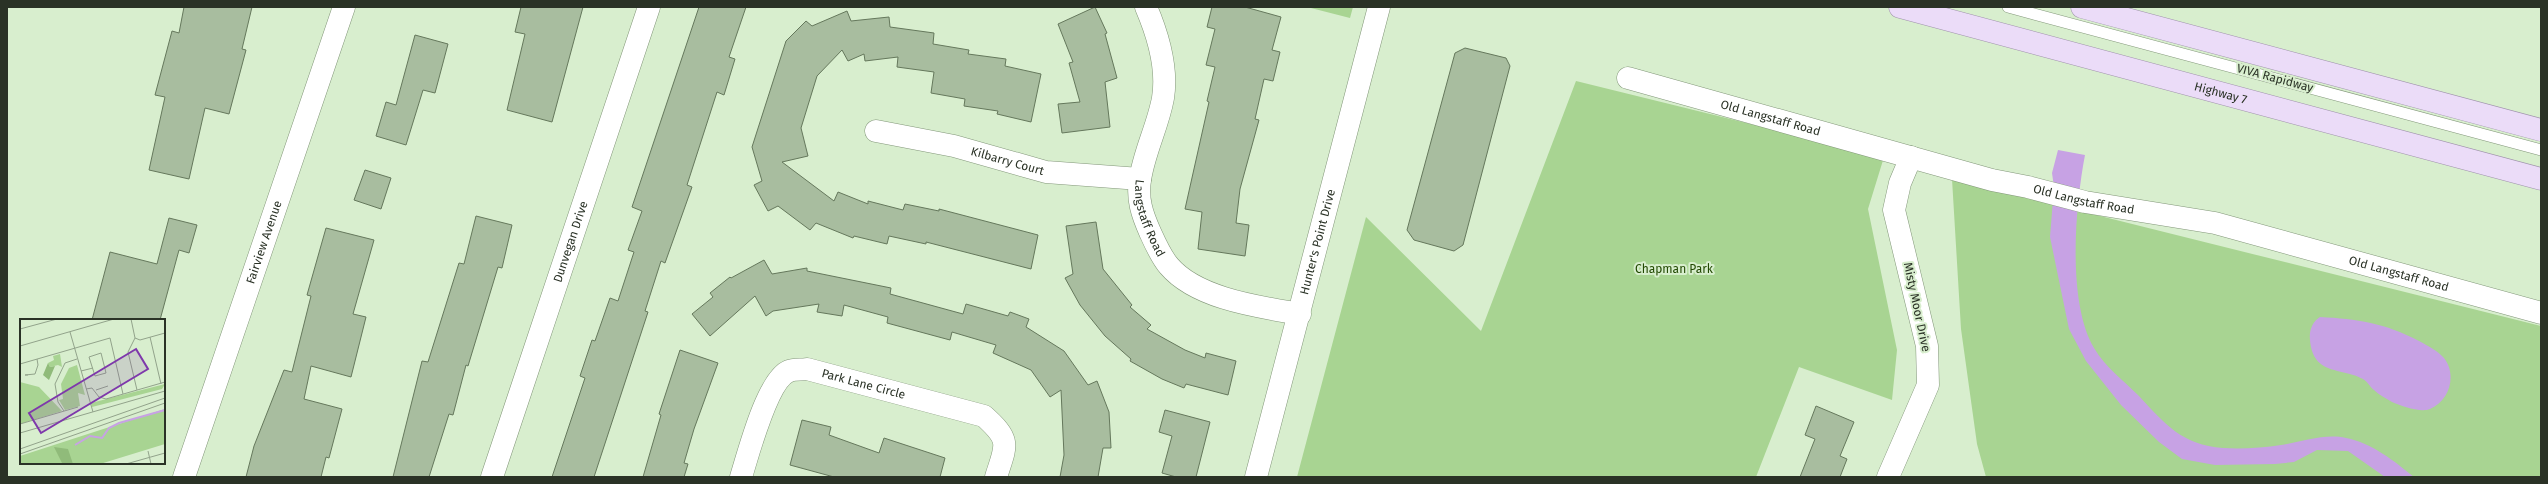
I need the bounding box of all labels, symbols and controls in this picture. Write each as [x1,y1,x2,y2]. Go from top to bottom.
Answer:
street label: VIVA Rapidway [2235,61,2315,95]
street label: Highway 7 [2193,79,2249,107]
street label: Old Langstaff Road [1719,97,1822,139]
street label: Kilbarry Court [969,144,1046,178]
street label: Langstaff Road [1132,179,1168,259]
street label: Old Langstaff Road [2032,182,2135,217]
street label: Hunter's Point Drive [1297,188,1338,296]
street label: Fairview Avenue [243,199,285,286]
street label: Dunvegan Drive [550,199,591,284]
street label: Old Langstaff Road [2347,253,2450,294]
street label: Misty Moor Drive [1901,261,1933,353]
park label: Chapman Park [1635,262,1714,276]
inset map [20,319,165,464]
street label: Park Lane Circle [820,366,907,402]

